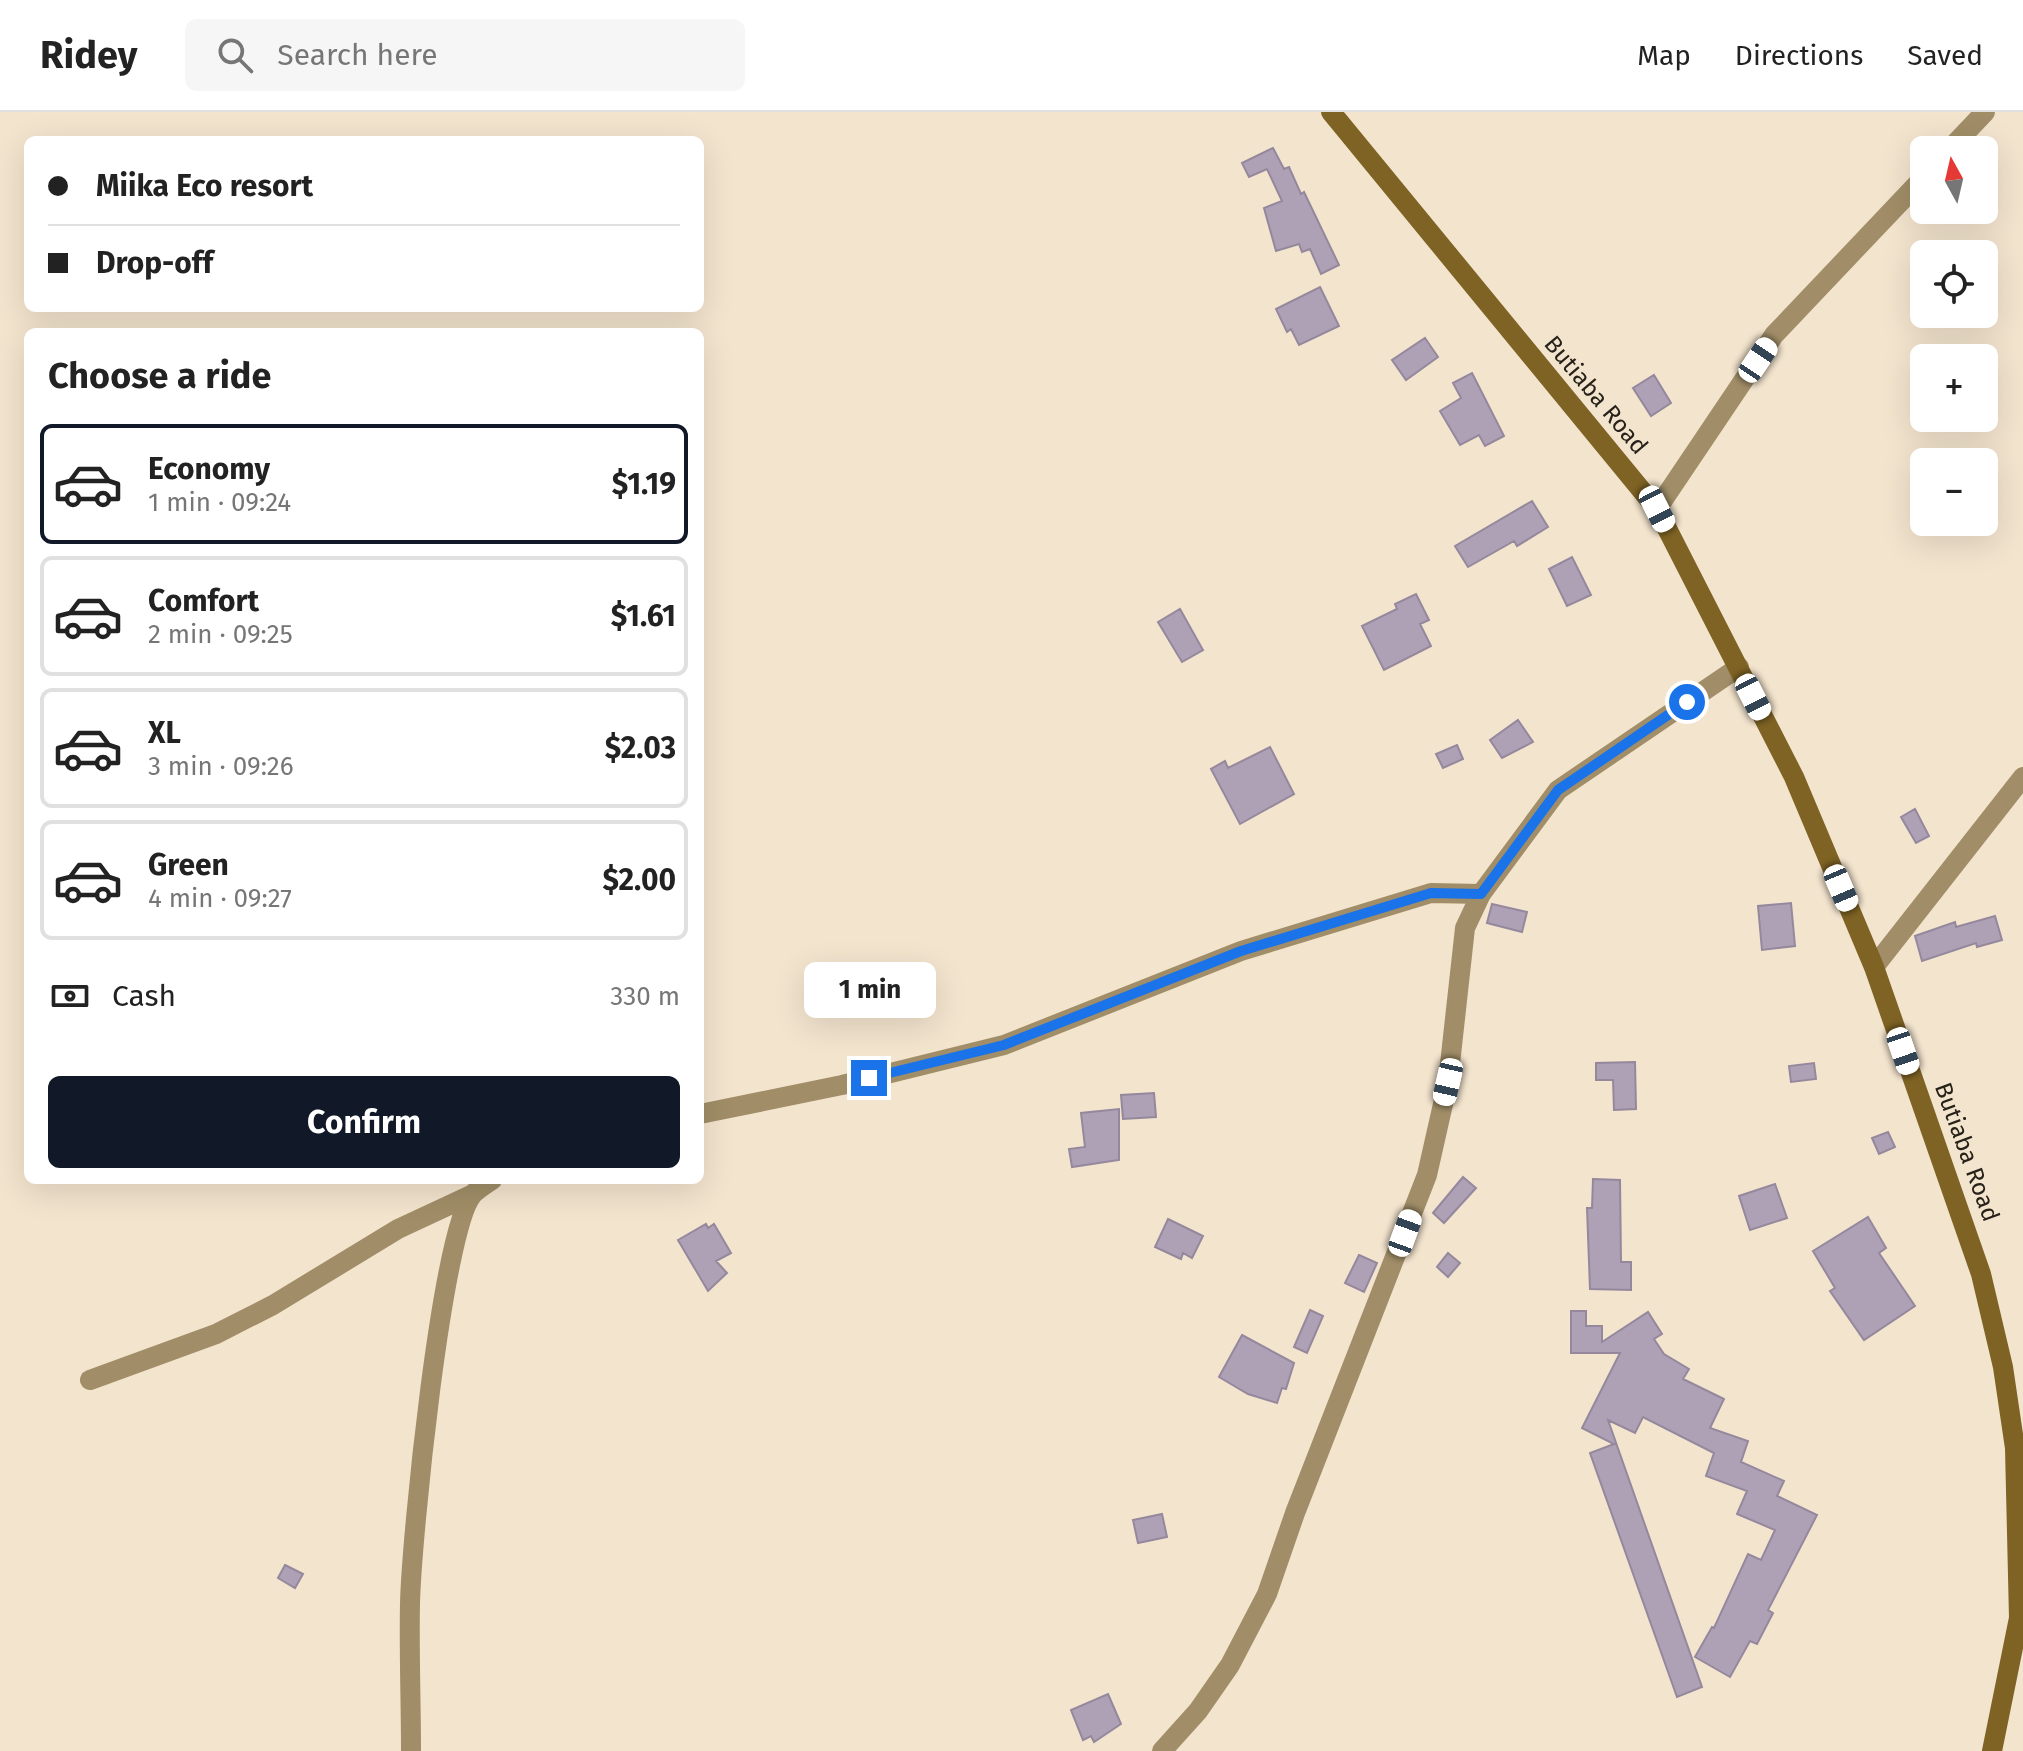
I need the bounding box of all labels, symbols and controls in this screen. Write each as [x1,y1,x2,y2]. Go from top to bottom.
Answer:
search box [185,19,745,91]
text: Ridey [40,32,137,78]
icon: search [213,33,257,77]
text: Search here [277,37,438,73]
text: Map [1637,39,1691,72]
text: Directions [1735,39,1863,72]
text: Saved [1907,39,1983,72]
north arrow [1910,136,1998,224]
map controls [1910,136,1998,536]
text: Miika Eco resort [96,168,313,204]
button: locate [1910,240,1998,328]
text: Drop-off [96,245,213,281]
street label: Butiaba Road [1538,330,1654,460]
car [1735,333,1781,387]
button: + [1910,344,1998,432]
text: Choose a ride [48,354,271,398]
icon: car [52,448,124,520]
button: − [1910,448,1998,536]
text: Economy [148,451,270,487]
text: $1.19 [612,466,676,502]
car [1635,482,1679,536]
text: 1 min · 09:24 [148,487,291,518]
icon: car [52,580,124,652]
text: Comfort [148,583,259,619]
text: $1.61 [611,598,676,634]
text: 2 min · 09:25 [148,619,293,650]
car [1731,670,1775,724]
route start [1669,684,1705,720]
icon: car [52,712,124,784]
text: XL [148,715,181,751]
text: $2.03 [605,730,676,766]
text: 3 min · 09:26 [148,751,294,782]
icon: car [52,844,124,916]
text: Green [148,847,229,883]
car [1821,861,1861,915]
text: $2.00 [602,862,676,898]
text: 4 min · 09:27 [148,883,292,914]
callout: 1 min [803,962,935,1018]
icon: cash [48,974,92,1018]
text: 1 min [839,974,901,1005]
text: Cash [112,978,176,1014]
text: 330 m [610,981,680,1012]
car [1884,1024,1922,1078]
car [1431,1056,1465,1108]
route end [851,1060,887,1096]
button: Confirm [48,1076,680,1168]
street label: Butiaba Road [1929,1079,2005,1225]
car [1386,1206,1424,1260]

